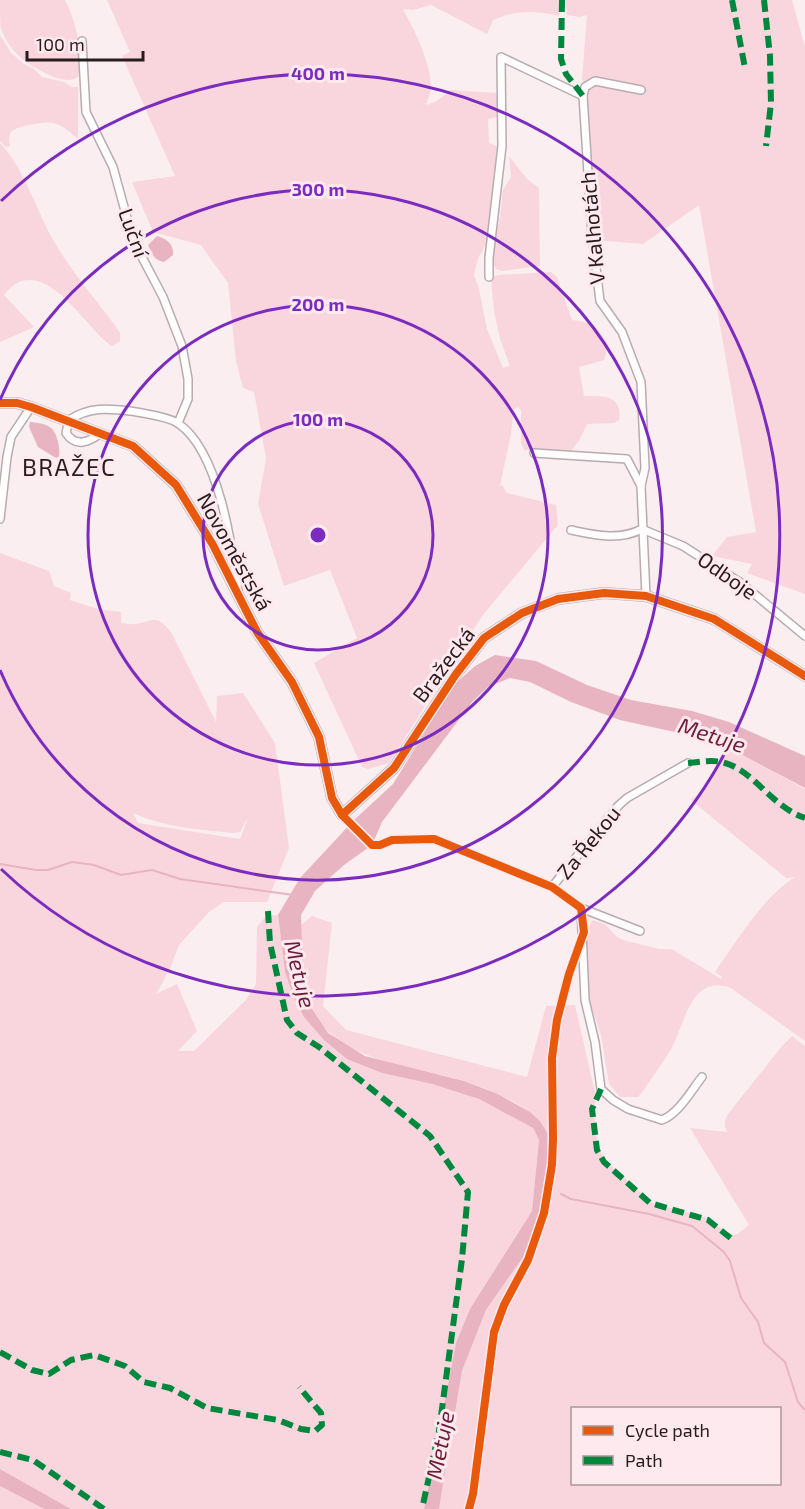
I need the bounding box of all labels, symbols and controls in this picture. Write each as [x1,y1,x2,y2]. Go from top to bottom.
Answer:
scale bar [27,24,142,62]
text: 100 m [36,33,85,55]
text: 400 m [291,62,345,84]
street label: V Kalhotách [574,171,609,286]
text: 300 m [292,178,344,200]
street label: Luční [114,204,155,261]
text: 200 m [292,293,344,315]
text: 100 m [293,408,343,430]
district label: BRAŽEC [22,452,116,481]
street label: Novoměstská [193,488,278,615]
centre of rings [308,525,328,545]
street label: Odboje [693,545,762,605]
street label: Bražecká [407,622,479,707]
water label: Metuje [675,711,749,758]
street label: Za Řekou [551,801,625,884]
water label: Metuje [279,937,322,1011]
legend [571,1407,781,1485]
water label: Metuje [420,1408,459,1481]
text: Cycle path [625,1419,710,1441]
text: Path [625,1449,663,1471]

